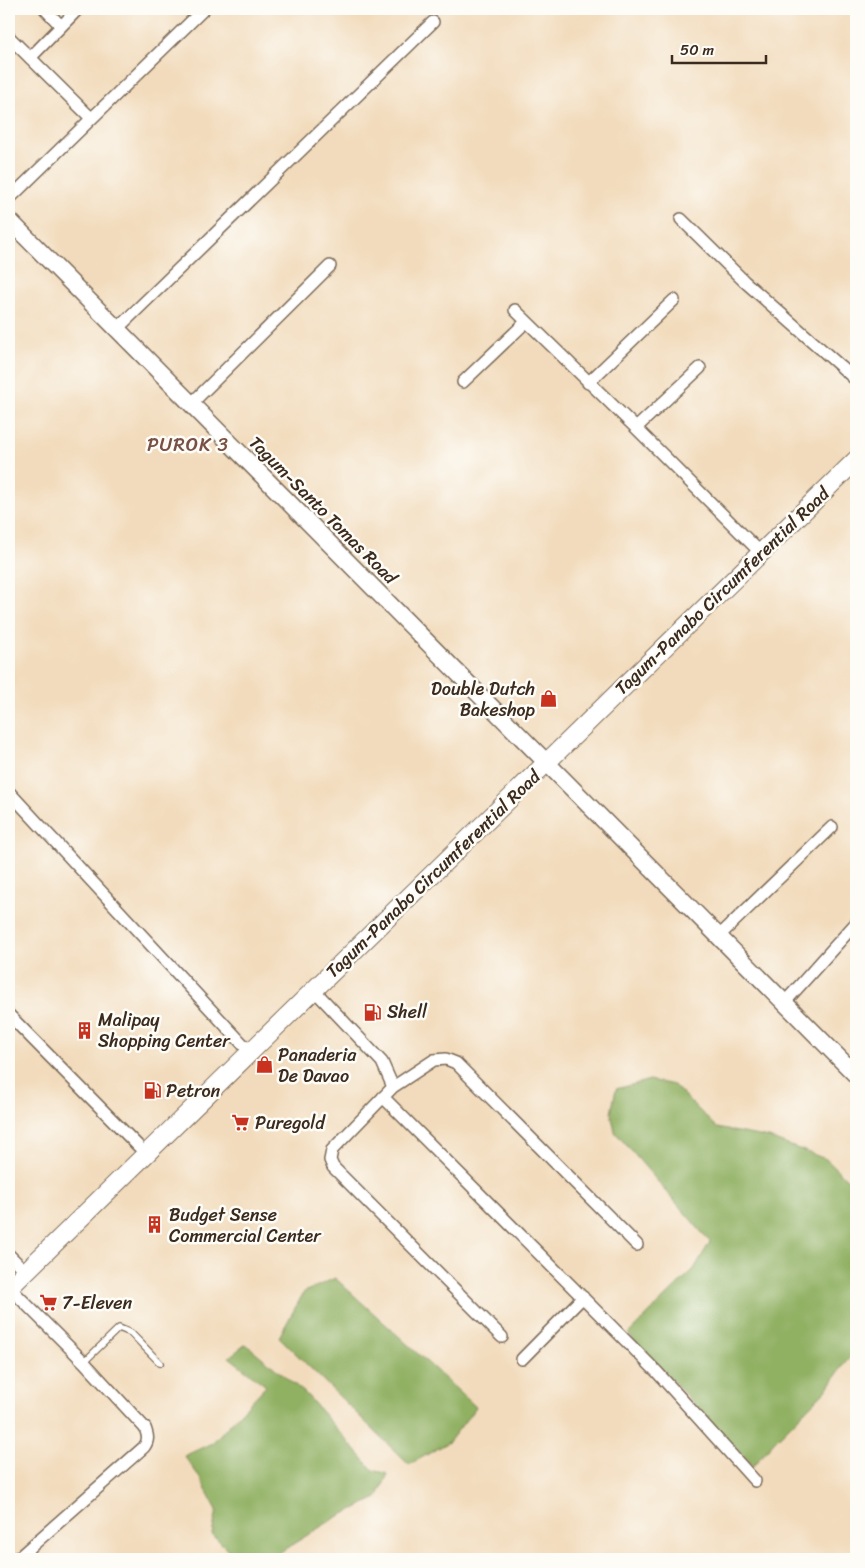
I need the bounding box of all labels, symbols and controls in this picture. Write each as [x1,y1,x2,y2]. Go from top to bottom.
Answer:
scale bar [672,32,766,64]
text: 50 m [680,37,715,63]
district label: PUROK 3 [147,428,229,461]
street label: Tagum-Santo Tomas Road [241,428,406,593]
street label: Tagum-Panabo Circumferential Road [607,478,838,703]
place label: Double Dutch Bakeshop [431,673,535,726]
shop icon: Double Dutch Bakeshop [539,689,559,709]
street label: Tagum-Panabo Circumferential Road [318,761,549,986]
place label: Shell [387,996,428,1028]
fuel station icon: Shell [363,1002,383,1022]
place label: Malipay Shopping Center [98,1004,231,1057]
building icon: Malipay Shopping Center [74,1020,94,1040]
place label: Panaderia De Davao [278,1039,357,1092]
shop icon: Panaderia De Davao [254,1055,274,1075]
place label: Petron [166,1075,221,1107]
fuel station icon: Petron [142,1081,162,1101]
place label: Puregold [255,1107,326,1139]
supermarket icon: Puregold [231,1113,251,1133]
place label: Budget Sense Commercial Center [169,1199,322,1252]
building icon: Budget Sense Commercial Center [145,1215,165,1235]
place label: 7-Eleven [62,1287,133,1319]
supermarket icon: 7-Eleven [38,1293,58,1313]

